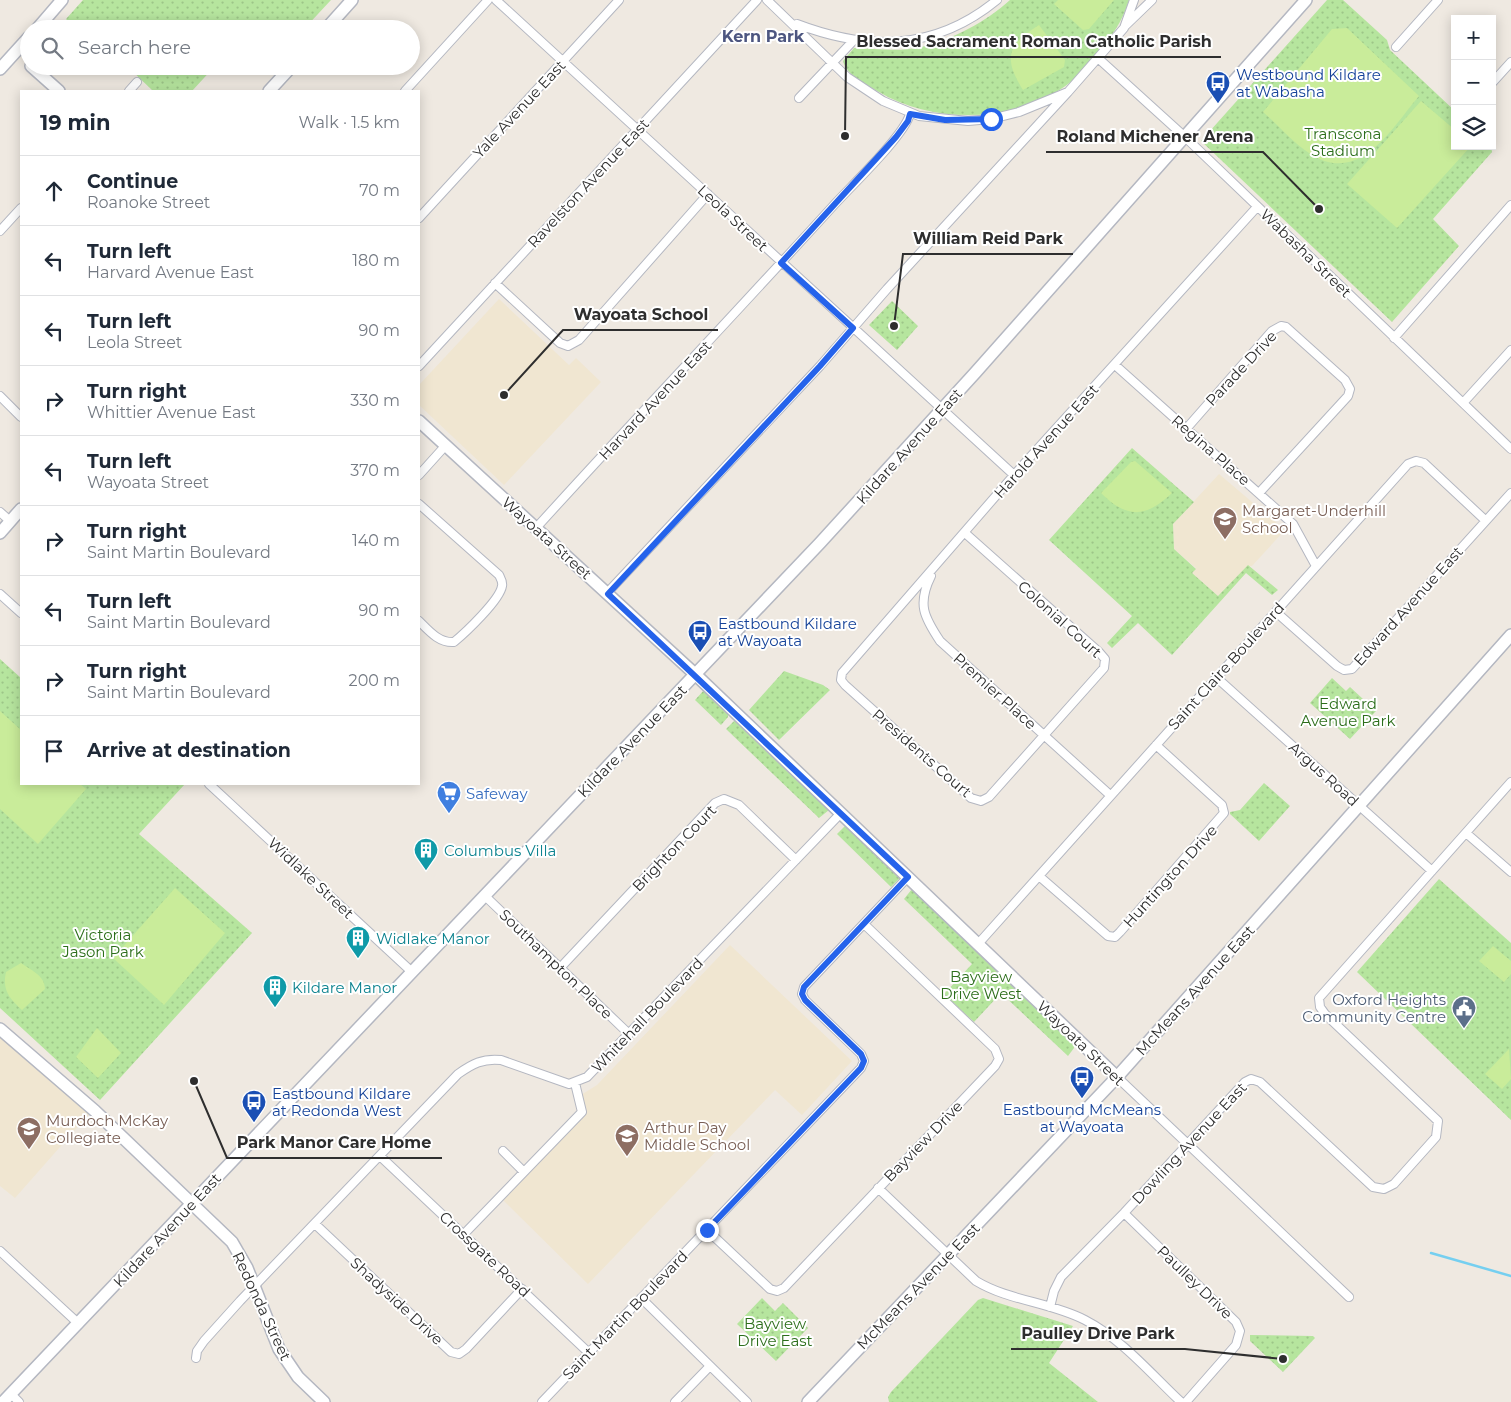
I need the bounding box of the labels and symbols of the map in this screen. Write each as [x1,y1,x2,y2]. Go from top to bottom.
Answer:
callout: Blessed Sacrament Roman Catholic Parish [846,26,1221,57]
district label: Kern Park [722,27,805,46]
text: Blessed Sacrament Roman Catholic Parish [856,32,1212,51]
street label: Yale Avenue East [469,56,569,162]
place label: Westbound Kildare at Wabasha [1236,65,1381,101]
bus stop icon: Westbound Kildare at Wabasha [1205,70,1231,104]
route start [980,108,1003,131]
street label: Ravelston Avenue East [523,114,653,252]
callout: Roland Michener Arena [1046,121,1263,152]
park label: Transcona Stadium [1305,124,1381,160]
text: Roland Michener Arena [1056,127,1254,146]
street label: Leola Street [694,181,772,255]
street label: Wabasha Street [1257,205,1355,301]
callout: William Reid Park [903,223,1073,254]
text: William Reid Park [913,229,1063,248]
callout: Wayoata School [563,299,718,330]
text: Wayoata School [574,305,708,324]
street label: Parade Drive [1201,326,1281,410]
street label: Harvard Avenue East [595,336,715,464]
street label: Harold Avenue East [990,380,1102,502]
street label: Kildare Avenue East [852,384,966,508]
street label: Regina Place [1168,411,1254,489]
street label: Wayoata Street [498,493,596,583]
place label: Margaret-Underhill School [1242,501,1386,537]
school or university icon: Margaret-Underhill School [1212,506,1238,540]
street label: Edward Avenue East [1349,542,1467,670]
street label: Colonial Court [1014,576,1106,662]
street label: Saint Claire Boulevard [1164,598,1288,734]
place label: Eastbound Kildare at Wayoata [718,614,857,650]
bus stop icon: Eastbound Kildare at Wayoata [687,619,713,653]
street label: Premier Place [950,649,1040,733]
street label: Kildare Avenue East [573,681,691,801]
park label: Edward Avenue Park [1301,694,1395,730]
street label: Presidents Court [868,705,976,801]
street label: Argus Road [1285,738,1363,810]
supermarket icon: Safeway [436,780,462,814]
place label: Safeway [466,784,528,803]
street label: Brighton Court [628,801,720,895]
street label: Huntington Drive [1119,821,1221,931]
street label: Widlake Street [264,833,358,923]
building icon: Columbus Villa [413,837,439,871]
place label: Columbus Villa [444,841,556,860]
street label: Southampton Place [495,905,617,1023]
street label: McMeans Avenue East [1131,921,1259,1059]
park label: Victoria Jason Park [61,925,144,961]
building icon: Widlake Manor [345,925,371,959]
place label: Widlake Manor [376,929,490,948]
street label: Whitehall Boulevard [587,953,707,1077]
park label: Bayview Drive West [940,967,1022,1003]
building icon: Kildare Manor [262,974,288,1008]
place label: Kildare Manor [292,978,397,997]
place label: Oxford Heights Community Centre [1302,990,1446,1026]
public building icon: Oxford Heights Community Centre [1451,995,1477,1029]
street label: Wayoata Street [1033,996,1129,1090]
bus stop icon: Eastbound McMeans at Wayoata [1069,1065,1095,1099]
street label: Dowling Avenue East [1128,1078,1250,1208]
place label: Eastbound Kildare at Redonda West [272,1084,411,1120]
bus stop icon: Eastbound Kildare at Redonda West [241,1089,267,1123]
street label: Bayview Drive [880,1096,966,1186]
place label: Eastbound McMeans at Wayoata [1003,1100,1161,1136]
place label: Murdoch McKay Collegiate [46,1111,169,1147]
school or university icon: Murdoch McKay Collegiate [16,1116,42,1150]
place label: Arthur Day Middle School [644,1118,750,1154]
school or university icon: Arthur Day Middle School [614,1123,640,1157]
callout: Park Manor Care Home [227,1127,442,1158]
text: Park Manor Care Home [237,1133,431,1152]
street label: Kildare Avenue East [109,1169,225,1291]
street label: Crossgate Road [435,1207,535,1301]
route end [696,1219,719,1242]
street label: McMeans Avenue East [853,1219,983,1353]
street label: Paulley Drive [1153,1241,1237,1323]
street label: Saint Martin Boulevard [558,1246,692,1384]
street label: Redonda Street [228,1249,296,1363]
street label: Shadyside Drive [347,1253,447,1349]
park label: Bayview Drive East [737,1314,813,1350]
callout: Paulley Drive Park [1011,1318,1185,1349]
text: Paulley Drive Park [1021,1324,1175,1343]

